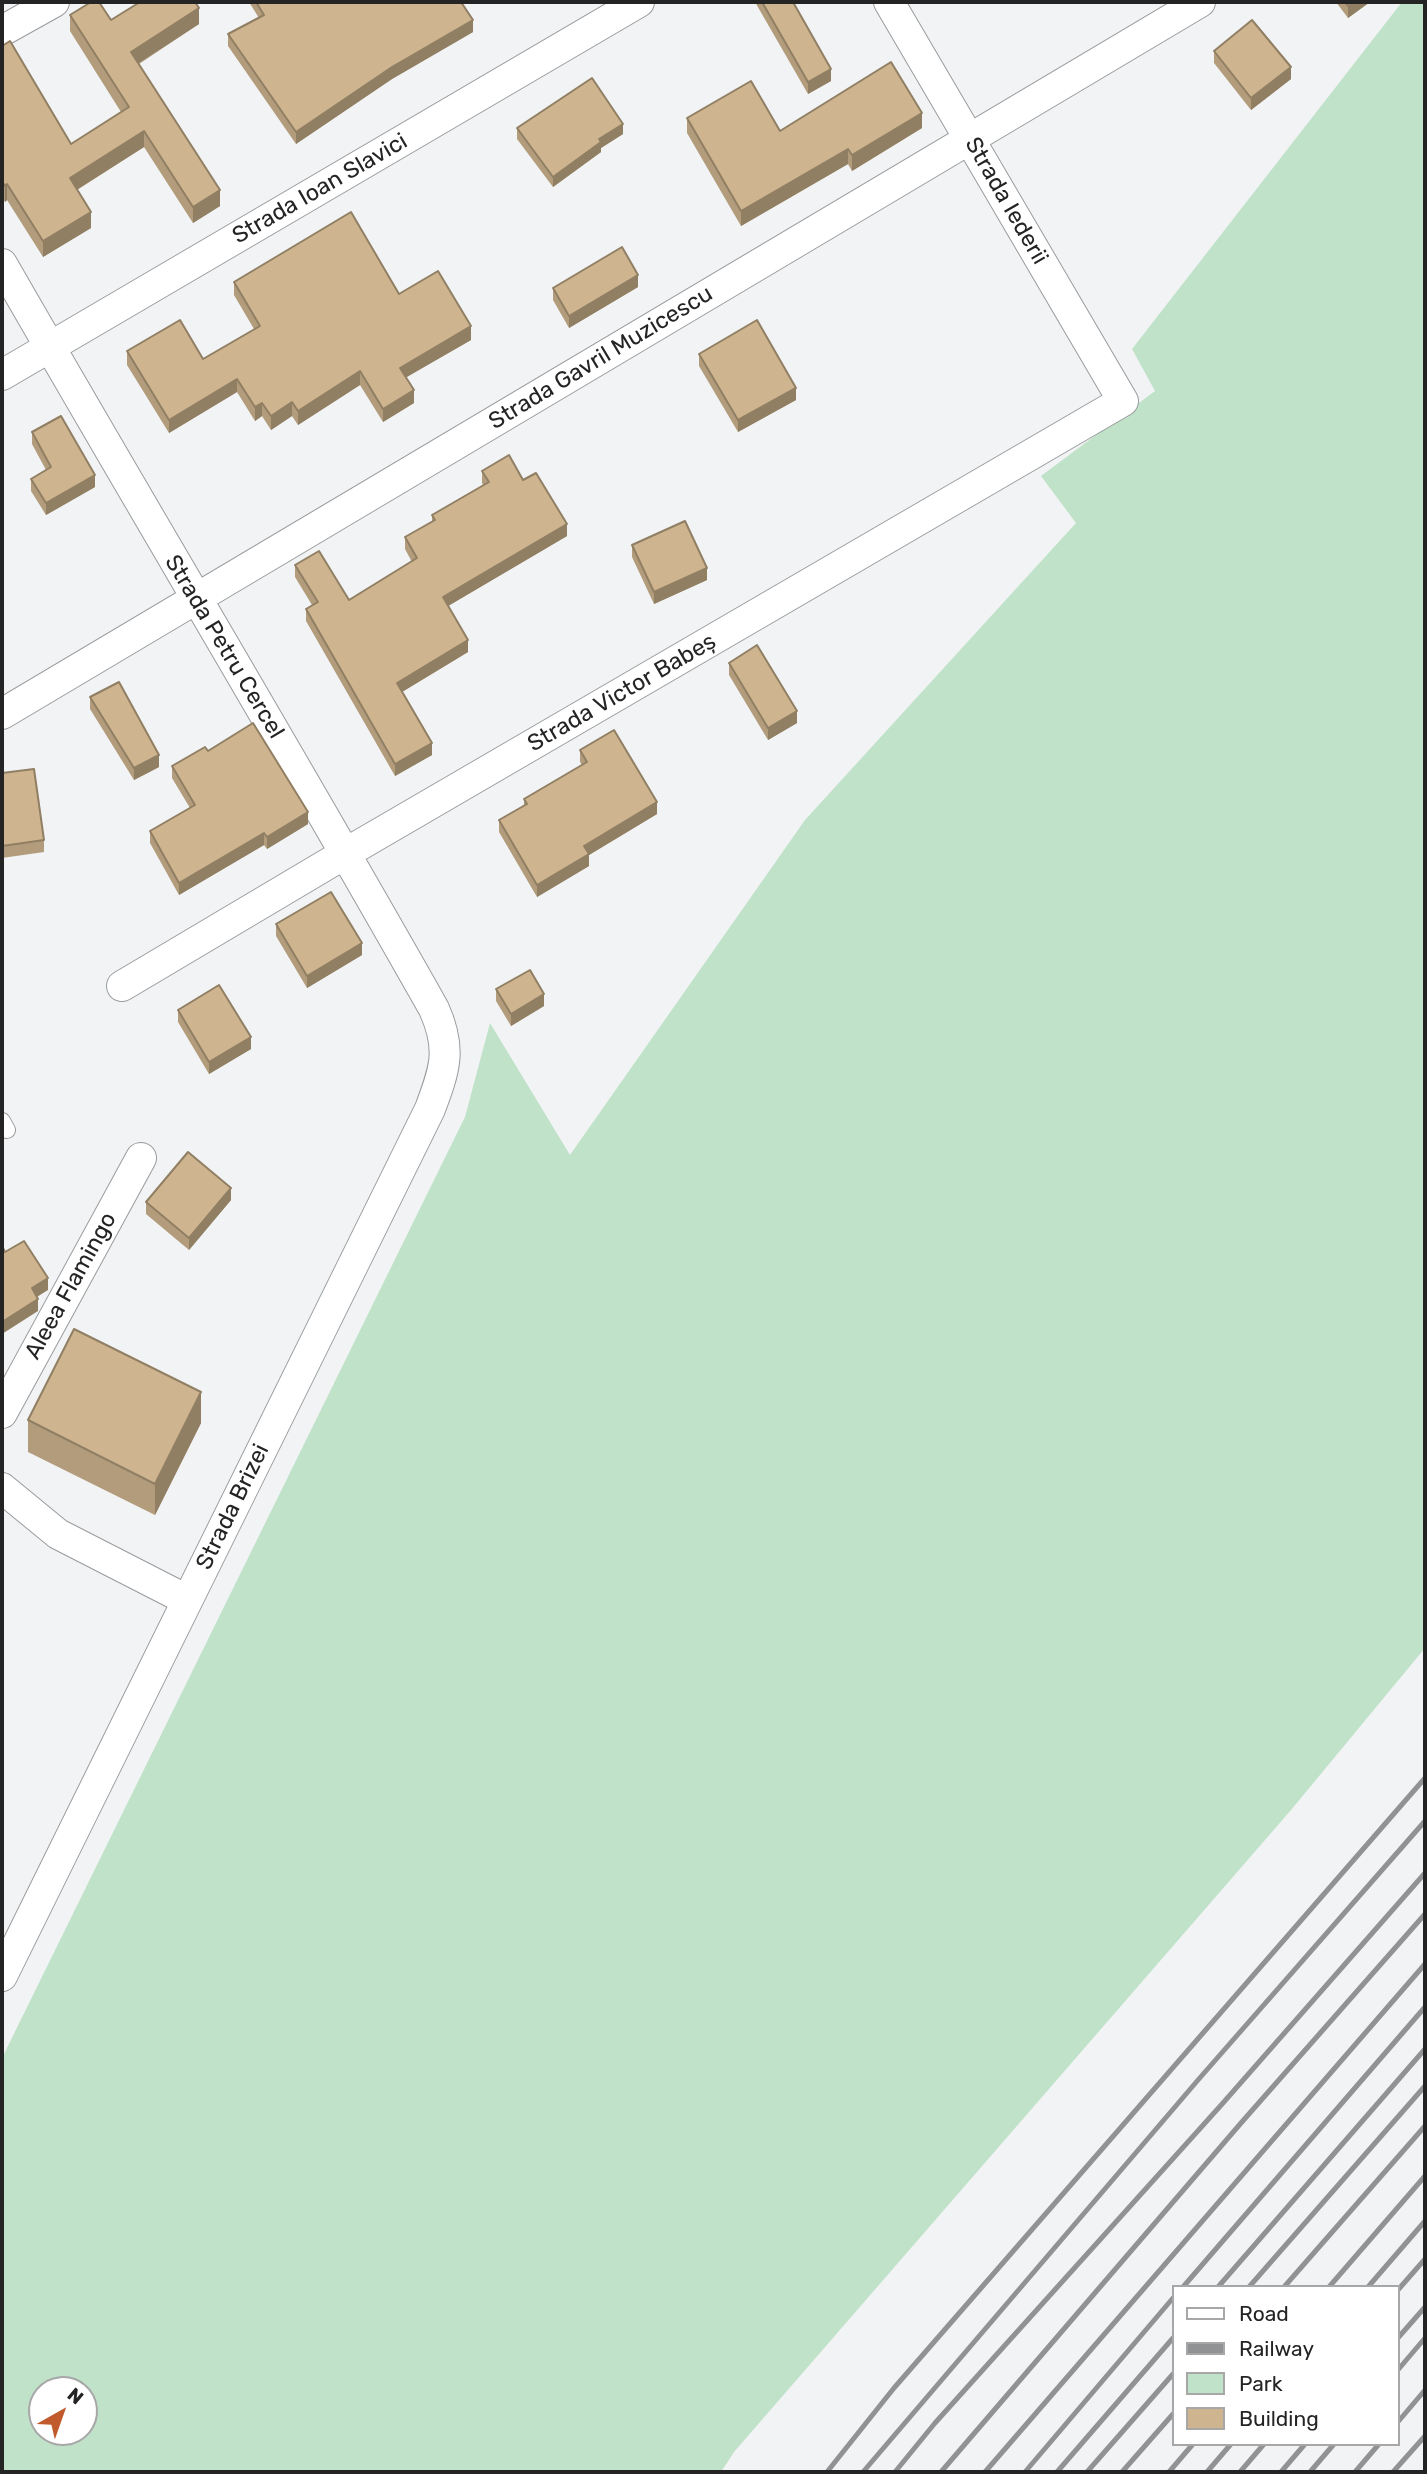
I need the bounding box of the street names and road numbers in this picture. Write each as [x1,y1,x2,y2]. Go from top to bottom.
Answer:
street label: Strada Ioan Slavici [228,128,412,250]
street label: Strada Iederii [959,133,1053,269]
street label: Strada Gavril Muzicescu [484,280,718,436]
street label: Strada Petru Cercel [158,550,290,744]
street label: Strada Victor Babeș [523,628,721,758]
street label: Aleea Flamingo [19,1208,123,1364]
street label: Strada Brizei [191,1440,275,1574]

